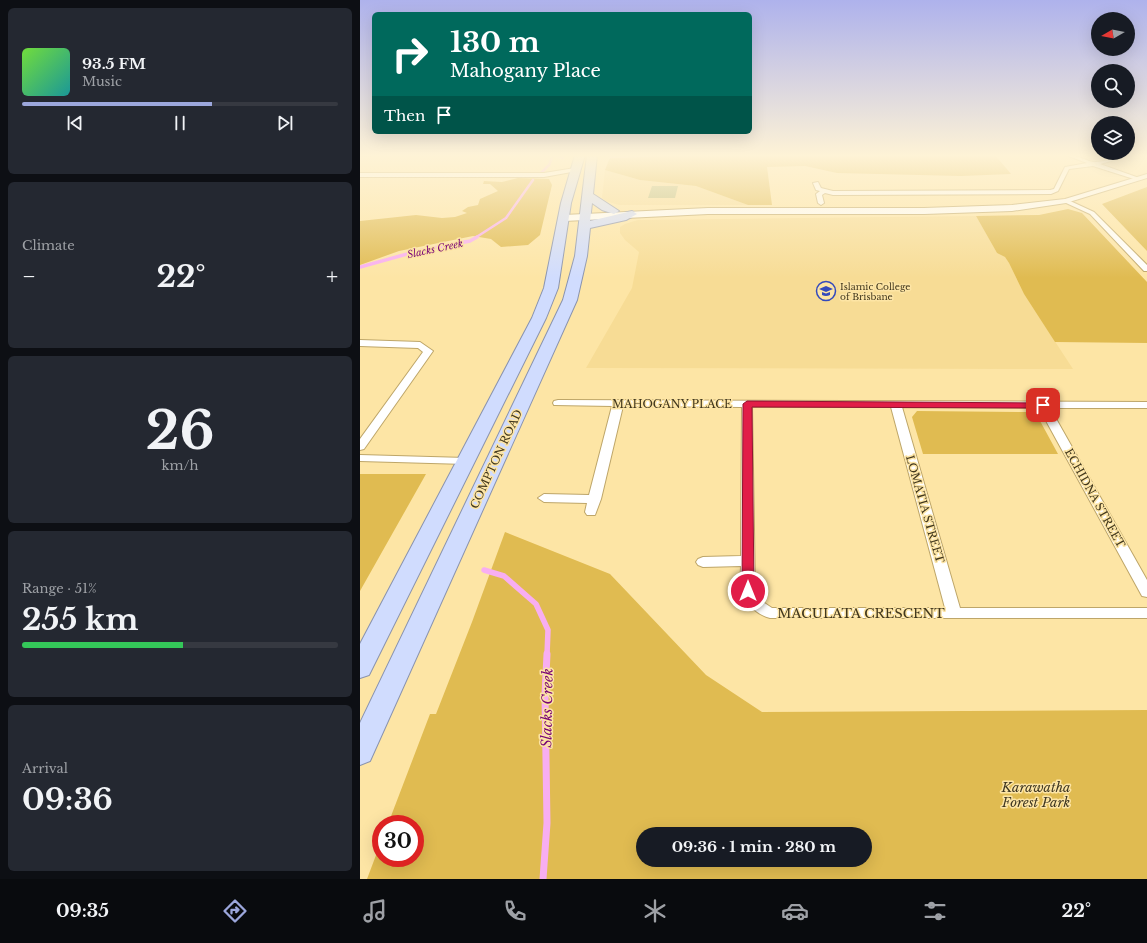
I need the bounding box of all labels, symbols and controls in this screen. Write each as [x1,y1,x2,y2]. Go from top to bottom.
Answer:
north arrow [1091,12,1135,56]
map controls [1091,12,1135,160]
text: 130 m [450,25,540,60]
icon: right [384,28,436,80]
text: 93.5 FM [82,54,146,73]
text: Mahogany Place [450,60,601,82]
button: search [1091,64,1135,108]
text: Music [82,73,122,90]
icon: arrive [433,104,455,126]
text: Then [384,106,425,125]
icon: previous [64,112,86,134]
icon: pause [169,112,191,134]
icon: next [274,112,296,134]
button: layers [1091,116,1135,160]
text: Climate [22,237,75,254]
water label: Slacks Creek [406,237,464,261]
text: 22° [156,258,205,295]
text: − [22,263,36,290]
text: + [326,263,338,290]
school or university icon: Islamic College of Brisbane [815,280,837,302]
place label: Islamic College of Brisbane [840,281,910,302]
pin [1026,388,1060,422]
icon: arrive [1032,394,1054,416]
street label: MAHOGANY PLACE [612,397,732,411]
text: 26 [146,399,214,463]
street label: COMPTON ROAD [467,407,525,511]
street label: ECHIDNA STREET [1062,446,1128,550]
street label: LOMATIA STREET [903,453,947,565]
text: km/h [162,457,198,474]
position arrow [727,570,769,612]
text: Range · 51% [22,580,97,597]
text: 255 km [22,601,138,638]
street label: MACULATA CRESCENT [777,605,945,622]
water label: Slacks Creek [537,668,557,748]
text: Arrival [22,760,68,777]
park label: Karawatha Forest Park [1000,779,1071,811]
text: 09:36 [22,781,113,818]
speed limit sign: 30 [372,815,424,867]
text: 09:36 · 1 min · 280 m [672,837,836,856]
icon: directions [221,897,249,925]
icon: music [361,897,389,925]
icon: phone [501,897,529,925]
icon: climate [641,897,669,925]
icon: car [781,897,809,925]
icon: filters [921,897,949,925]
text: 09:35 [56,900,109,922]
text: 22° [1061,900,1091,922]

